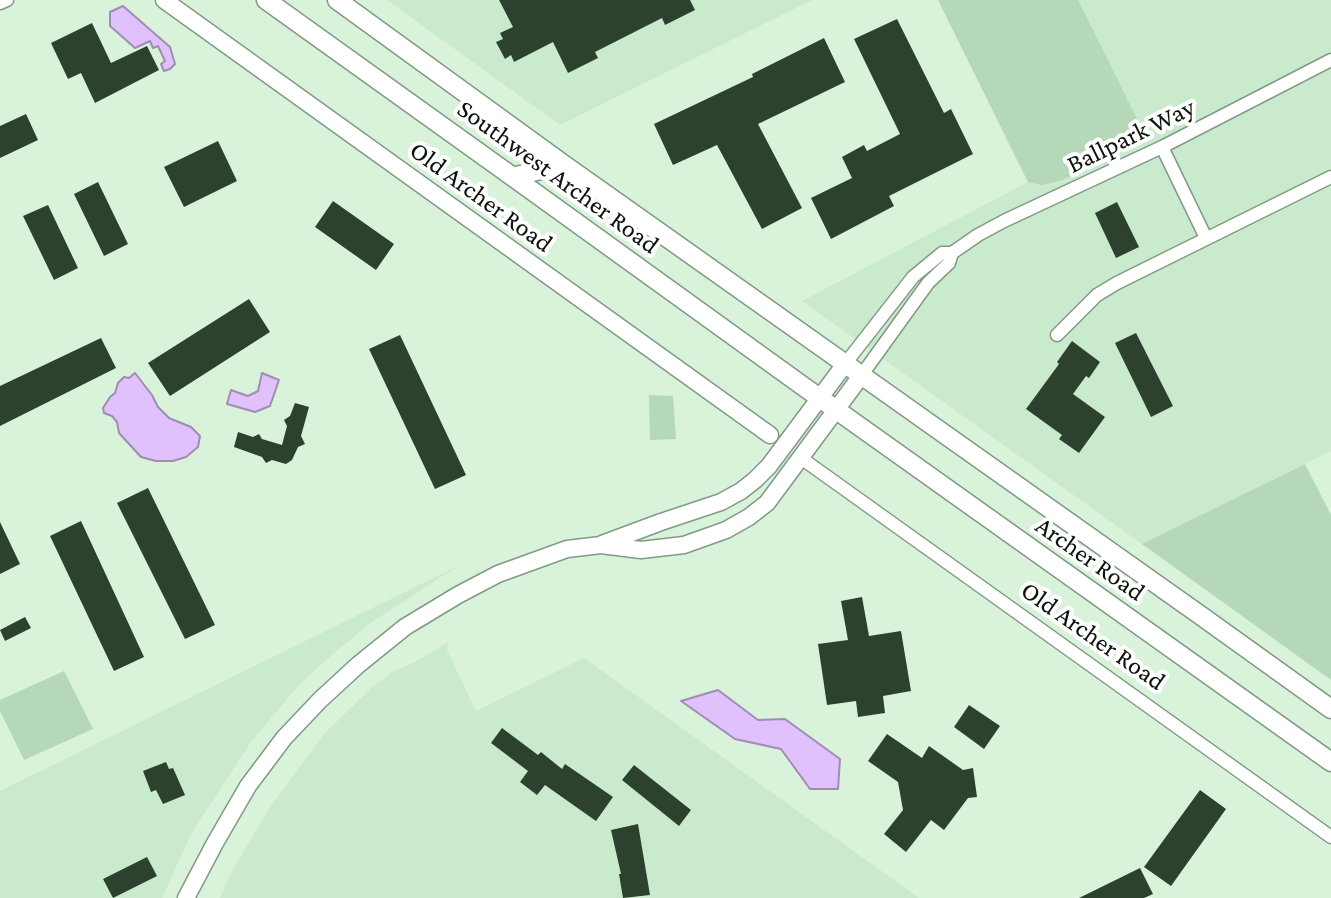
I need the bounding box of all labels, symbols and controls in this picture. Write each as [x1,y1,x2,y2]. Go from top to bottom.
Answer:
street label: Ballpark Way [1062,92,1200,180]
street label: Southwest Archer Road [451,93,665,261]
street label: Old Archer Road [403,135,559,259]
street label: Archer Road [1029,510,1151,608]
street label: Old Archer Road [1015,575,1171,697]

